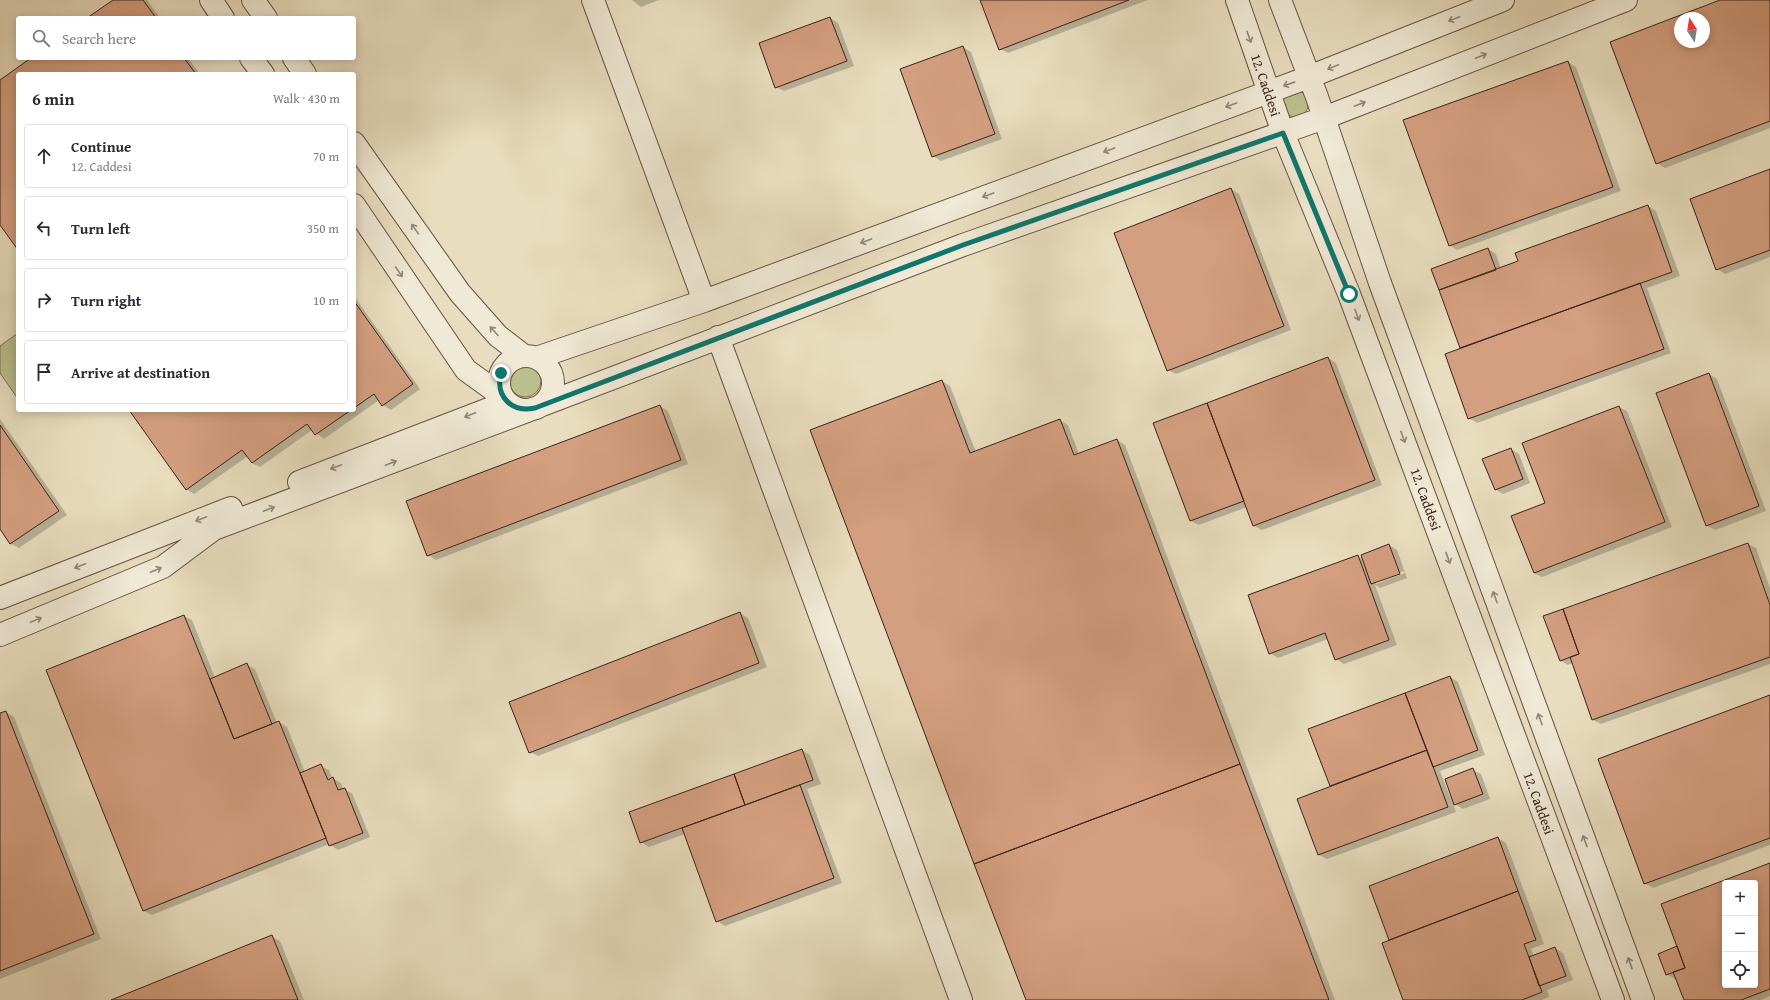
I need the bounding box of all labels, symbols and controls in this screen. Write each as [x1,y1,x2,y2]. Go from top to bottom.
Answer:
north arrow [1674,12,1710,48]
search box [16,16,356,60]
one-way arrow [1449,16,1461,24]
icon: search [30,27,52,49]
text: Search here [62,28,136,49]
one-way arrow [1246,31,1254,43]
street label: 12. Caddesi [1246,51,1286,119]
one-way arrow [1475,52,1487,60]
one-way arrow [1328,64,1340,72]
one-way arrow [1282,81,1295,88]
text: 6 min [32,86,74,111]
text: Walk · 430 m [273,89,340,108]
one-way arrow [1354,99,1366,107]
one-way arrow [1226,101,1238,109]
text: Continue [71,136,132,157]
icon: ahead [33,145,55,167]
text: 70 m [313,147,339,166]
one-way arrow [1104,147,1116,155]
text: 12. Caddesi [71,157,132,176]
one-way arrow [982,192,994,200]
icon: left [33,217,55,239]
text: Turn left [71,218,130,239]
text: 350 m [307,219,339,238]
one-way arrow [411,223,419,234]
one-way arrow [860,237,872,245]
one-way arrow [396,266,404,278]
route start [1340,285,1358,303]
icon: right [33,289,55,311]
text: Turn right [71,290,142,311]
text: 10 m [313,291,339,310]
one-way arrow [1354,308,1362,320]
one-way arrow [490,326,499,336]
icon: arrive [33,361,55,383]
text: Arrive at destination [71,362,210,383]
route end [492,364,510,382]
one-way arrow [464,412,476,420]
one-way arrow [1399,430,1407,442]
one-way arrow [385,459,398,466]
one-way arrow [330,464,342,472]
street label: 12. Caddesi [1405,465,1447,533]
one-way arrow [263,504,275,512]
one-way arrow [196,516,208,524]
one-way arrow [1445,552,1452,565]
one-way arrow [75,563,87,571]
one-way arrow [150,566,162,573]
one-way arrow [1491,592,1499,604]
one-way arrow [30,615,42,623]
one-way arrow [1536,713,1543,726]
street label: 12. Caddesi [1518,769,1560,837]
one-way arrow [1580,836,1588,848]
map controls [1722,880,1758,988]
button: + [1722,880,1758,916]
button: − [1722,916,1758,952]
button: locate [1722,952,1758,988]
one-way arrow [1625,958,1633,970]

